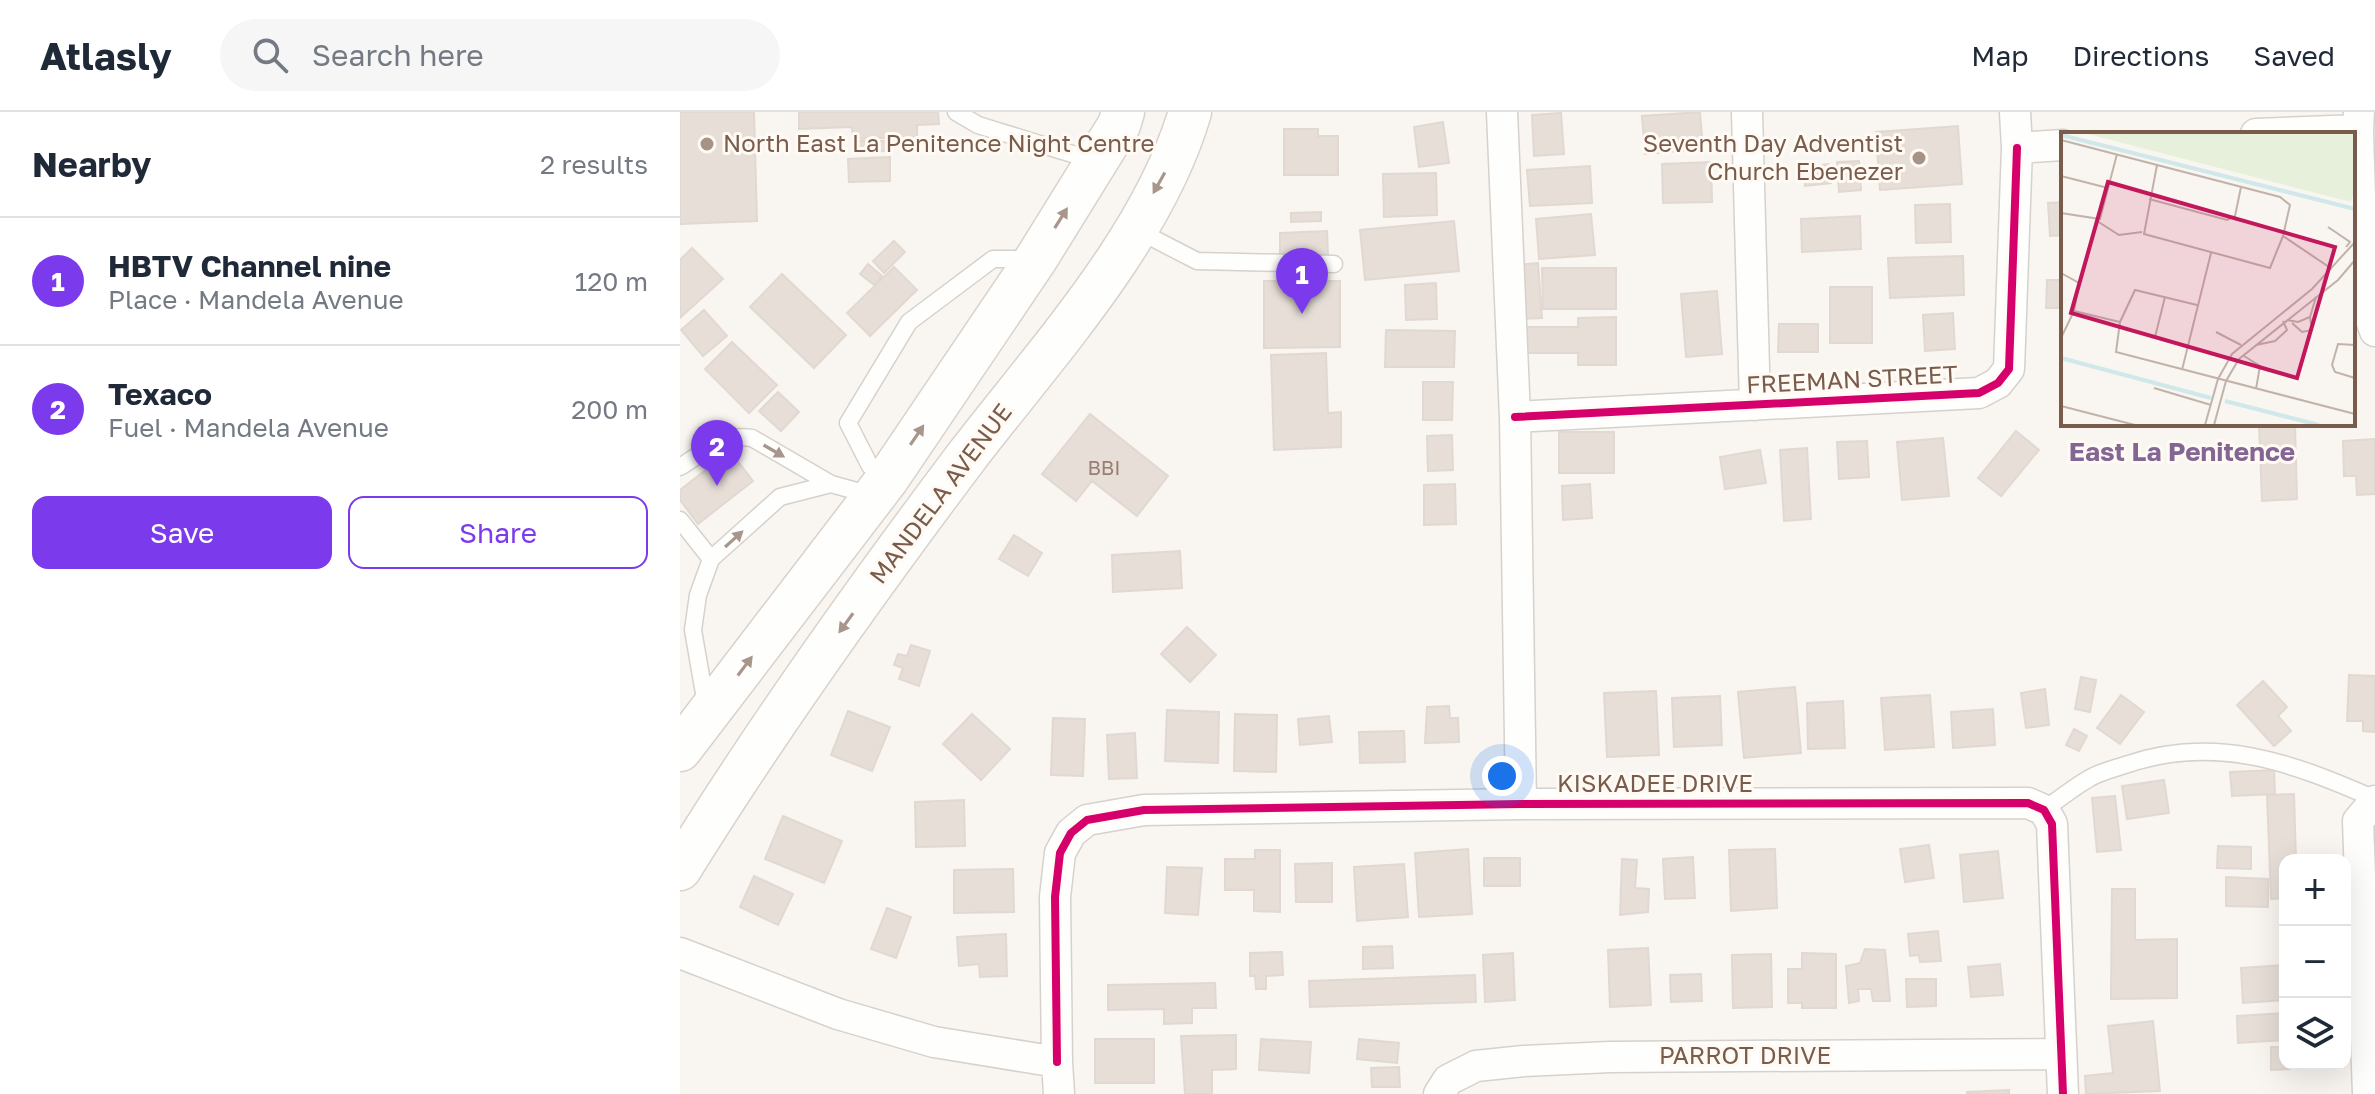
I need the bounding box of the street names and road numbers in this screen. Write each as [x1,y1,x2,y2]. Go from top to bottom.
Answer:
street label: FREEMAN STREET [1746,358,1958,399]
street label: MANDELA AVENUE [863,397,1017,589]
street label: KISKADEE DRIVE [1557,768,1753,797]
street label: PARROT DRIVE [1659,1040,1831,1069]

